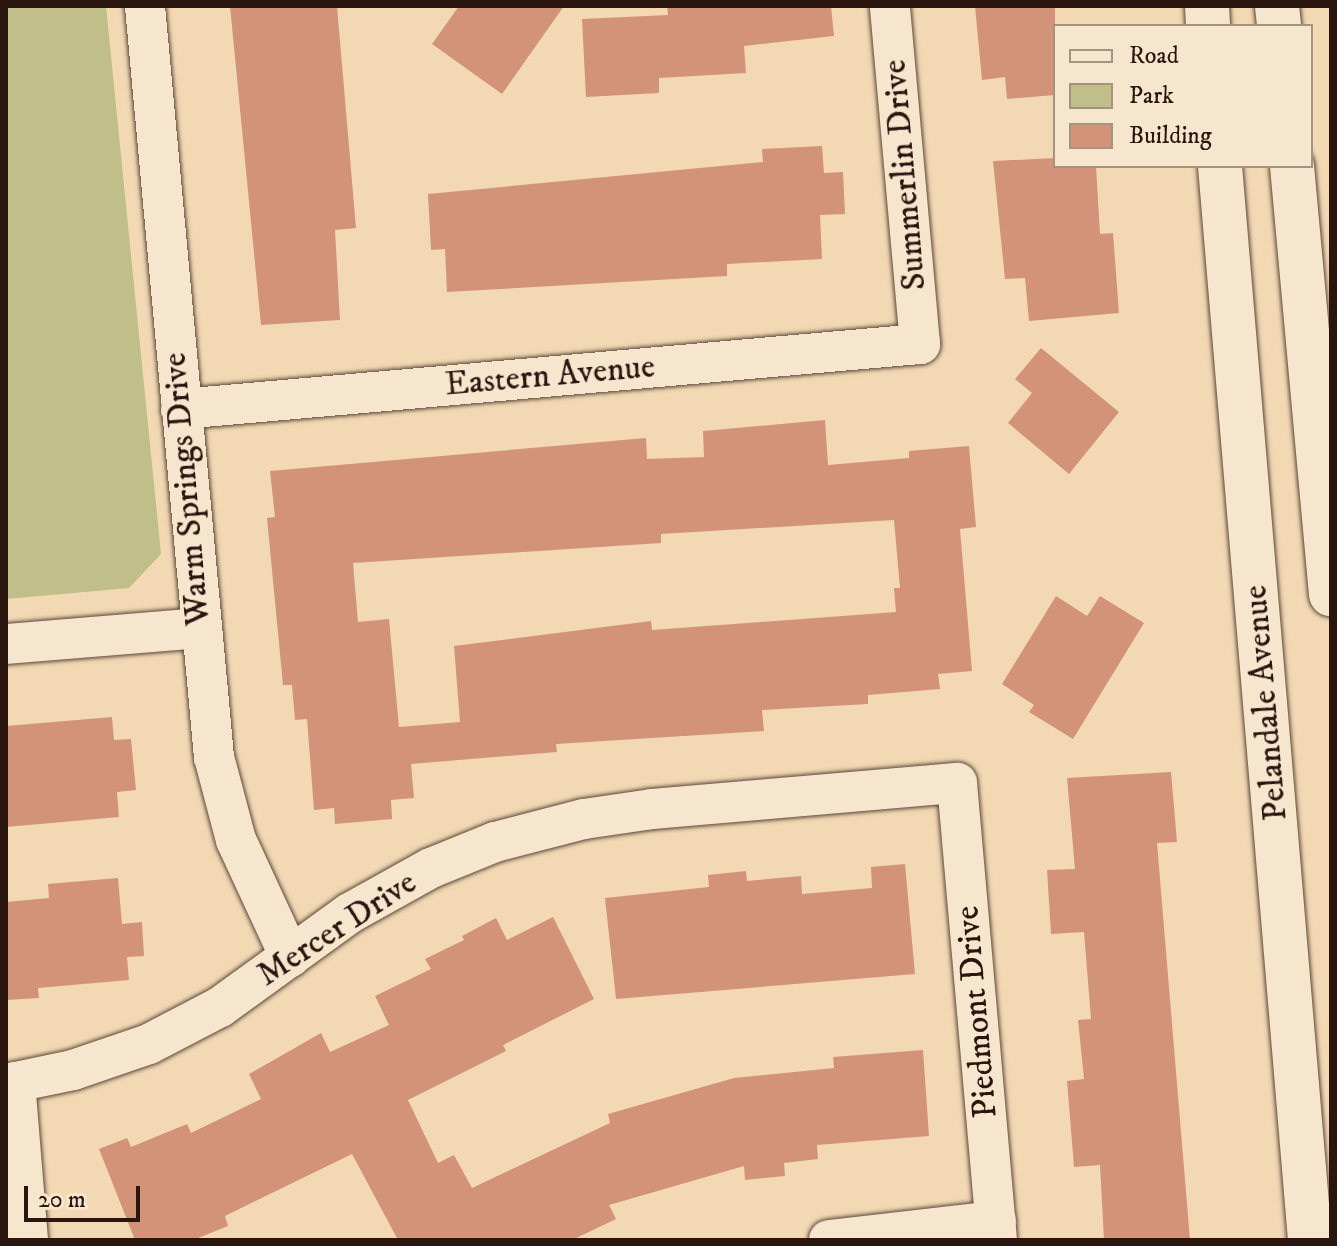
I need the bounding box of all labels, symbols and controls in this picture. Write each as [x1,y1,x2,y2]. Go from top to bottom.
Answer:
legend [1053,24,1313,168]
text: Road [1129,41,1179,71]
street label: Summerlin Drive [875,58,935,292]
text: Park [1129,81,1174,111]
text: Building [1129,121,1212,151]
street label: Eastern Avenue [443,347,657,405]
street label: Warm Springs Drive [155,351,219,627]
street label: Pelandale Avenue [1235,583,1297,823]
street label: Mercer Drive [250,862,424,996]
street label: Piedmont Drive [947,904,1007,1120]
scale bar [28,1170,144,1220]
text: 20 m [38,1185,86,1215]

